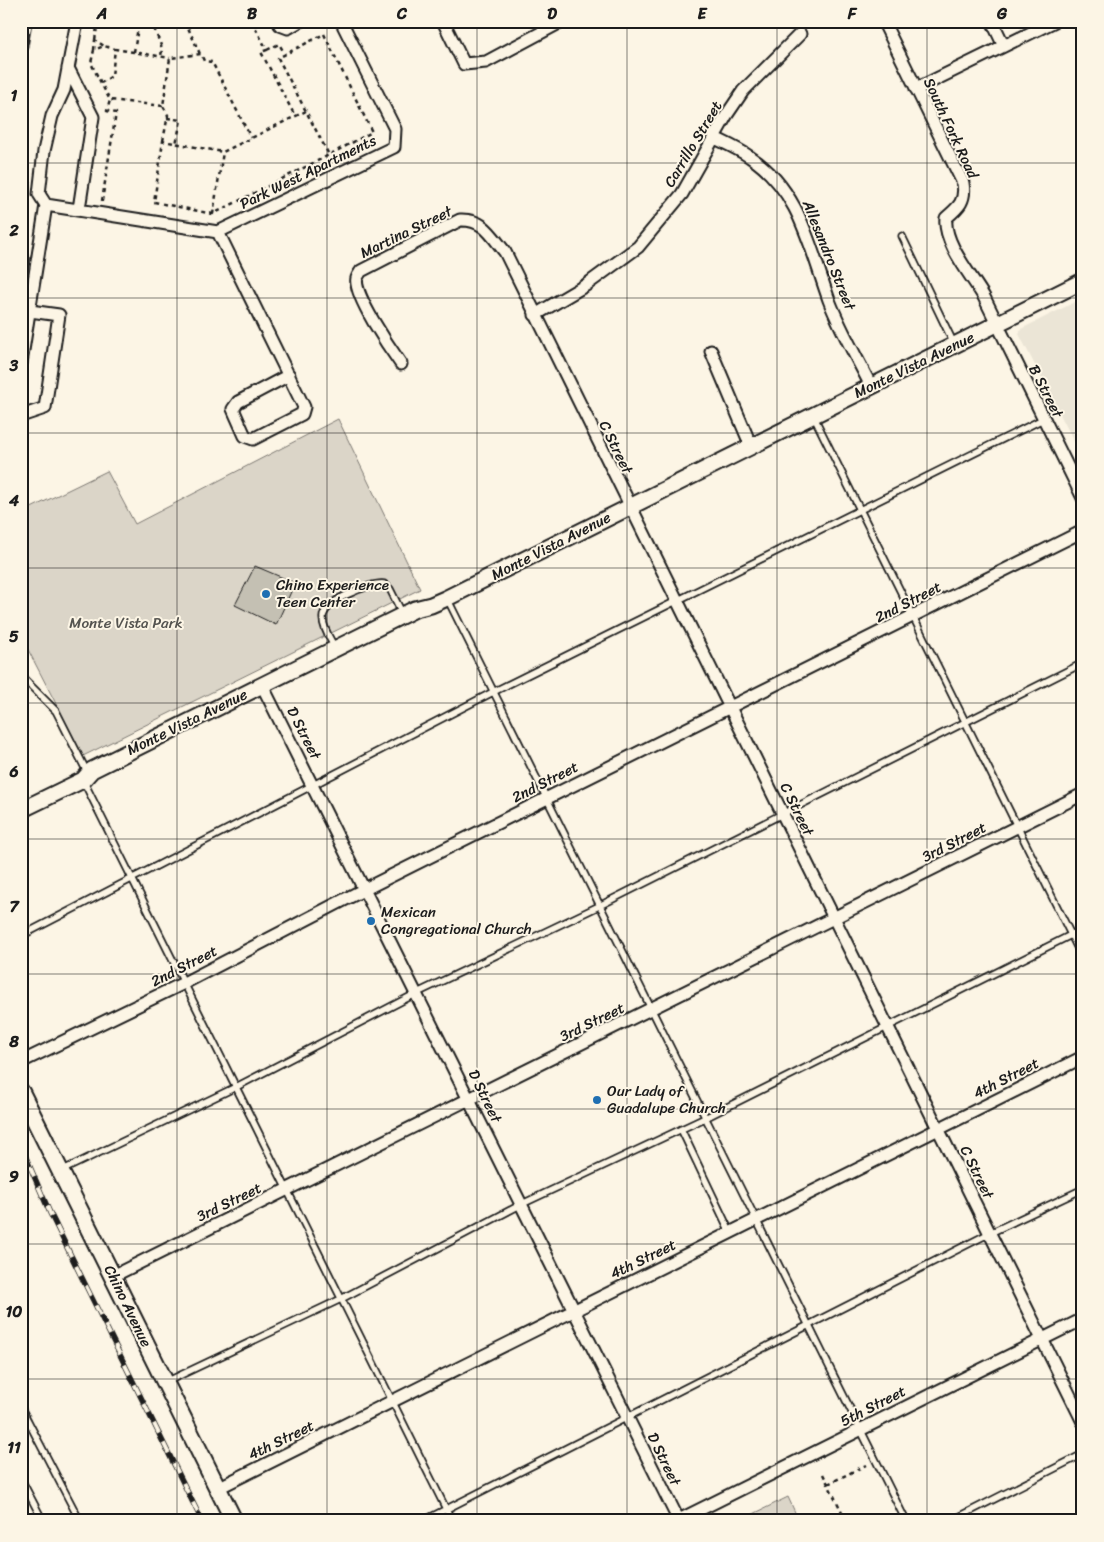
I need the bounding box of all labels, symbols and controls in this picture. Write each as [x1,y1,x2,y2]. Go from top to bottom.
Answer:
text: A [96,0,107,28]
text: B [247,0,258,28]
text: C [396,0,408,28]
text: D [547,0,557,28]
text: E [698,0,708,28]
text: F [847,0,858,28]
text: G [996,0,1008,28]
street label: South Fork Road [916,73,986,184]
text: 1 [11,81,18,110]
street label: Carrillo Street [657,95,729,192]
street label: Park West Apartments [235,127,381,216]
street label: Allesandro Street [795,195,863,315]
street label: Martina Street [355,198,457,266]
text: 2 [8,216,19,245]
street label: Monte Vista Avenue [849,324,979,406]
text: 3 [9,351,19,380]
street label: B Street [1021,360,1071,423]
street label: C Street [592,416,641,479]
text: 4 [8,486,19,515]
street label: Monte Vista Avenue [486,504,616,587]
place label: Chino Experience Teen Center [276,572,389,615]
street label: 2nd Street [870,574,946,630]
marker: Chino Experience Teen Center [260,588,272,600]
park label: Monte Vista Park [69,610,183,636]
text: 5 [9,622,19,651]
street label: Monte Vista Avenue [122,681,252,763]
street label: D Street [280,702,329,765]
street label: 2nd Street [507,754,583,810]
text: 6 [8,757,19,786]
street label: C Street [773,778,822,841]
street label: 3rd Street [917,814,991,869]
text: 7 [9,892,20,921]
place label: Mexican Congregational Church [381,899,532,942]
marker: Mexican Congregational Church [365,915,377,927]
street label: 2nd Street [146,938,222,994]
street label: 3rd Street [555,995,629,1049]
text: 8 [8,1027,19,1056]
street label: 4th Street [968,1050,1044,1106]
street label: D Street [461,1065,509,1128]
place label: Our Lady of Guadalupe Church [607,1078,726,1121]
marker: Our Lady of Guadalupe Church [591,1094,603,1106]
street label: C Street [953,1141,1002,1204]
text: 9 [9,1162,19,1191]
street label: 3rd Street [192,1175,266,1229]
street label: 4th Street [605,1231,681,1286]
street label: Chino Avenue [97,1260,159,1352]
text: 10 [6,1297,22,1326]
street label: 5th Street [835,1378,911,1434]
street label: 4th Street [243,1412,319,1467]
street label: D Street [640,1428,688,1491]
text: 11 [7,1433,21,1462]

